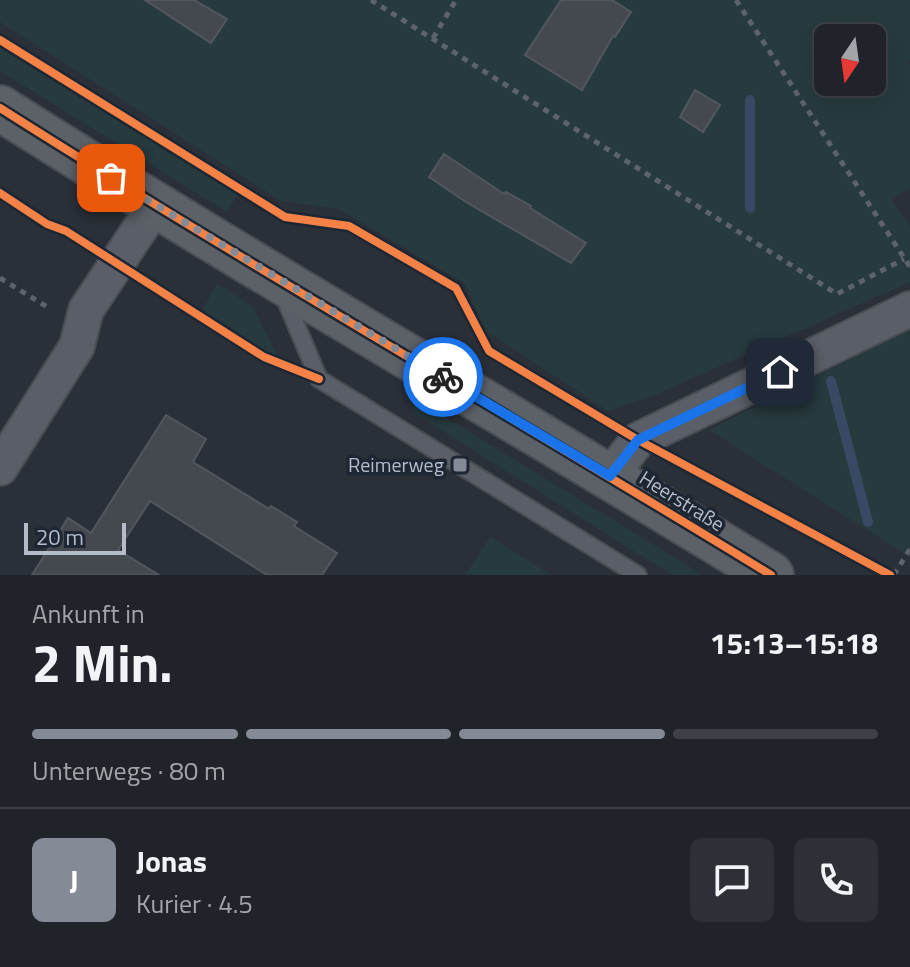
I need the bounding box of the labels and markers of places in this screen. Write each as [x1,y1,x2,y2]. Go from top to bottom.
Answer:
pin [77,144,145,212]
pin [746,338,814,406]
place label: Reimerweg [348,449,444,480]
marker: Reimerweg [451,456,469,474]

